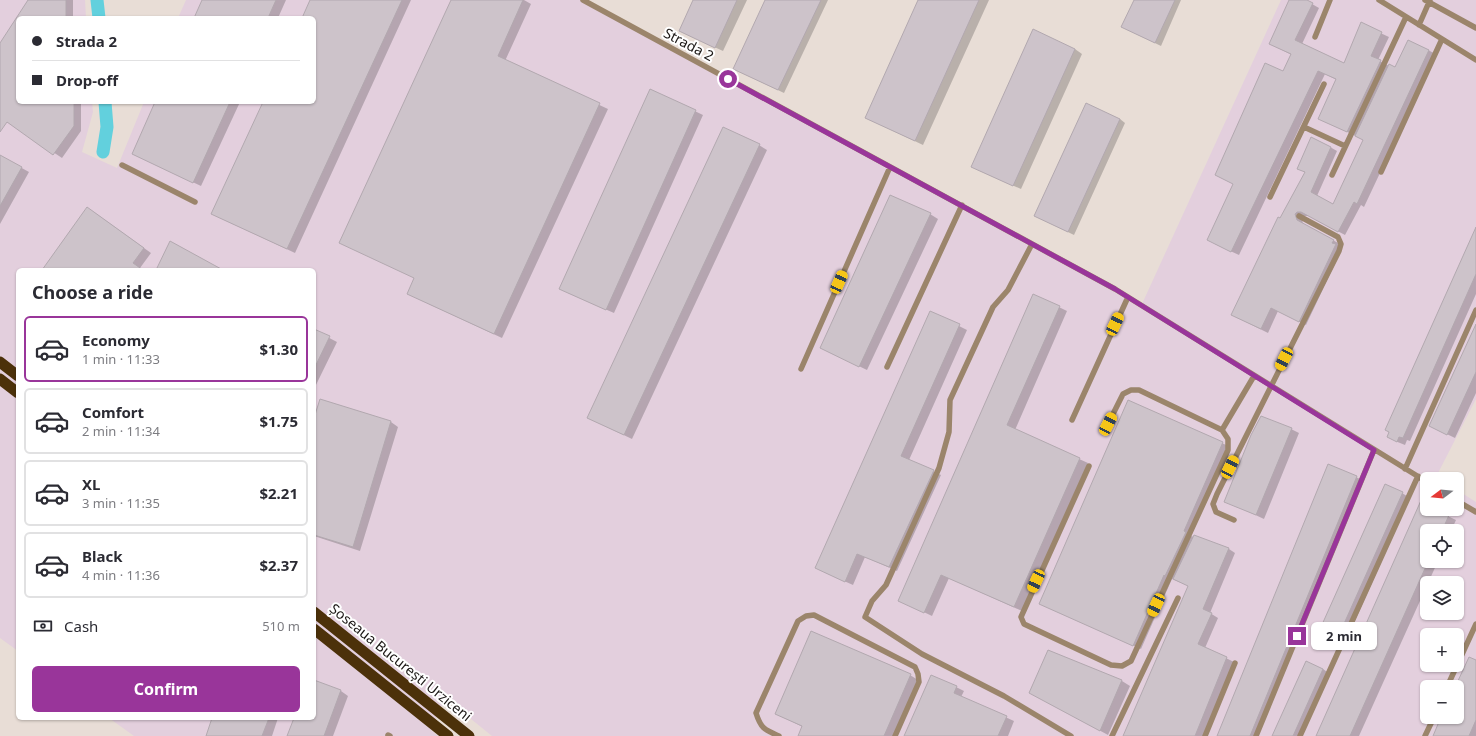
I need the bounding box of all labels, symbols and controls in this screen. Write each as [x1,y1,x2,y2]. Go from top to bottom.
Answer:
street label: Strada 2 [661,23,717,65]
text: Strada 2 [56,31,117,51]
text: Drop-off [56,70,118,90]
route start [719,70,737,88]
car [829,269,849,295]
text: Choose a ride [32,280,153,304]
car [1104,311,1126,337]
text: Economy [82,330,150,350]
icon: car [34,331,70,367]
text: $1.30 [259,339,298,359]
car [1273,346,1295,372]
text: 1 min · 11:33 [82,350,160,368]
text: Comfort [82,402,144,422]
icon: car [34,403,70,439]
text: $1.75 [259,411,298,431]
car [1097,411,1119,437]
text: 2 min · 11:34 [82,422,160,440]
car [1219,454,1241,480]
north arrow [1420,472,1464,516]
map controls [1420,472,1464,724]
text: XL [82,474,100,494]
icon: car [34,475,70,511]
text: $2.21 [259,483,298,503]
text: 3 min · 11:35 [82,494,160,512]
button: locate [1420,524,1464,568]
text: Black [82,546,122,566]
icon: car [34,547,70,583]
text: $2.37 [259,555,298,575]
text: 4 min · 11:36 [82,566,160,584]
car [1025,568,1047,594]
button: layers [1420,576,1464,620]
car [1145,592,1167,618]
street label: Șoseaua București Urziceni [326,599,476,725]
icon: cash [32,615,54,637]
text: Cash [64,616,98,636]
text: 510 m [262,617,300,635]
callout: 2 min [1311,622,1377,650]
route end [1288,627,1306,645]
text: 2 min [1326,627,1362,645]
button: + [1420,628,1464,672]
button: Confirm [32,666,300,712]
button: − [1420,680,1464,724]

